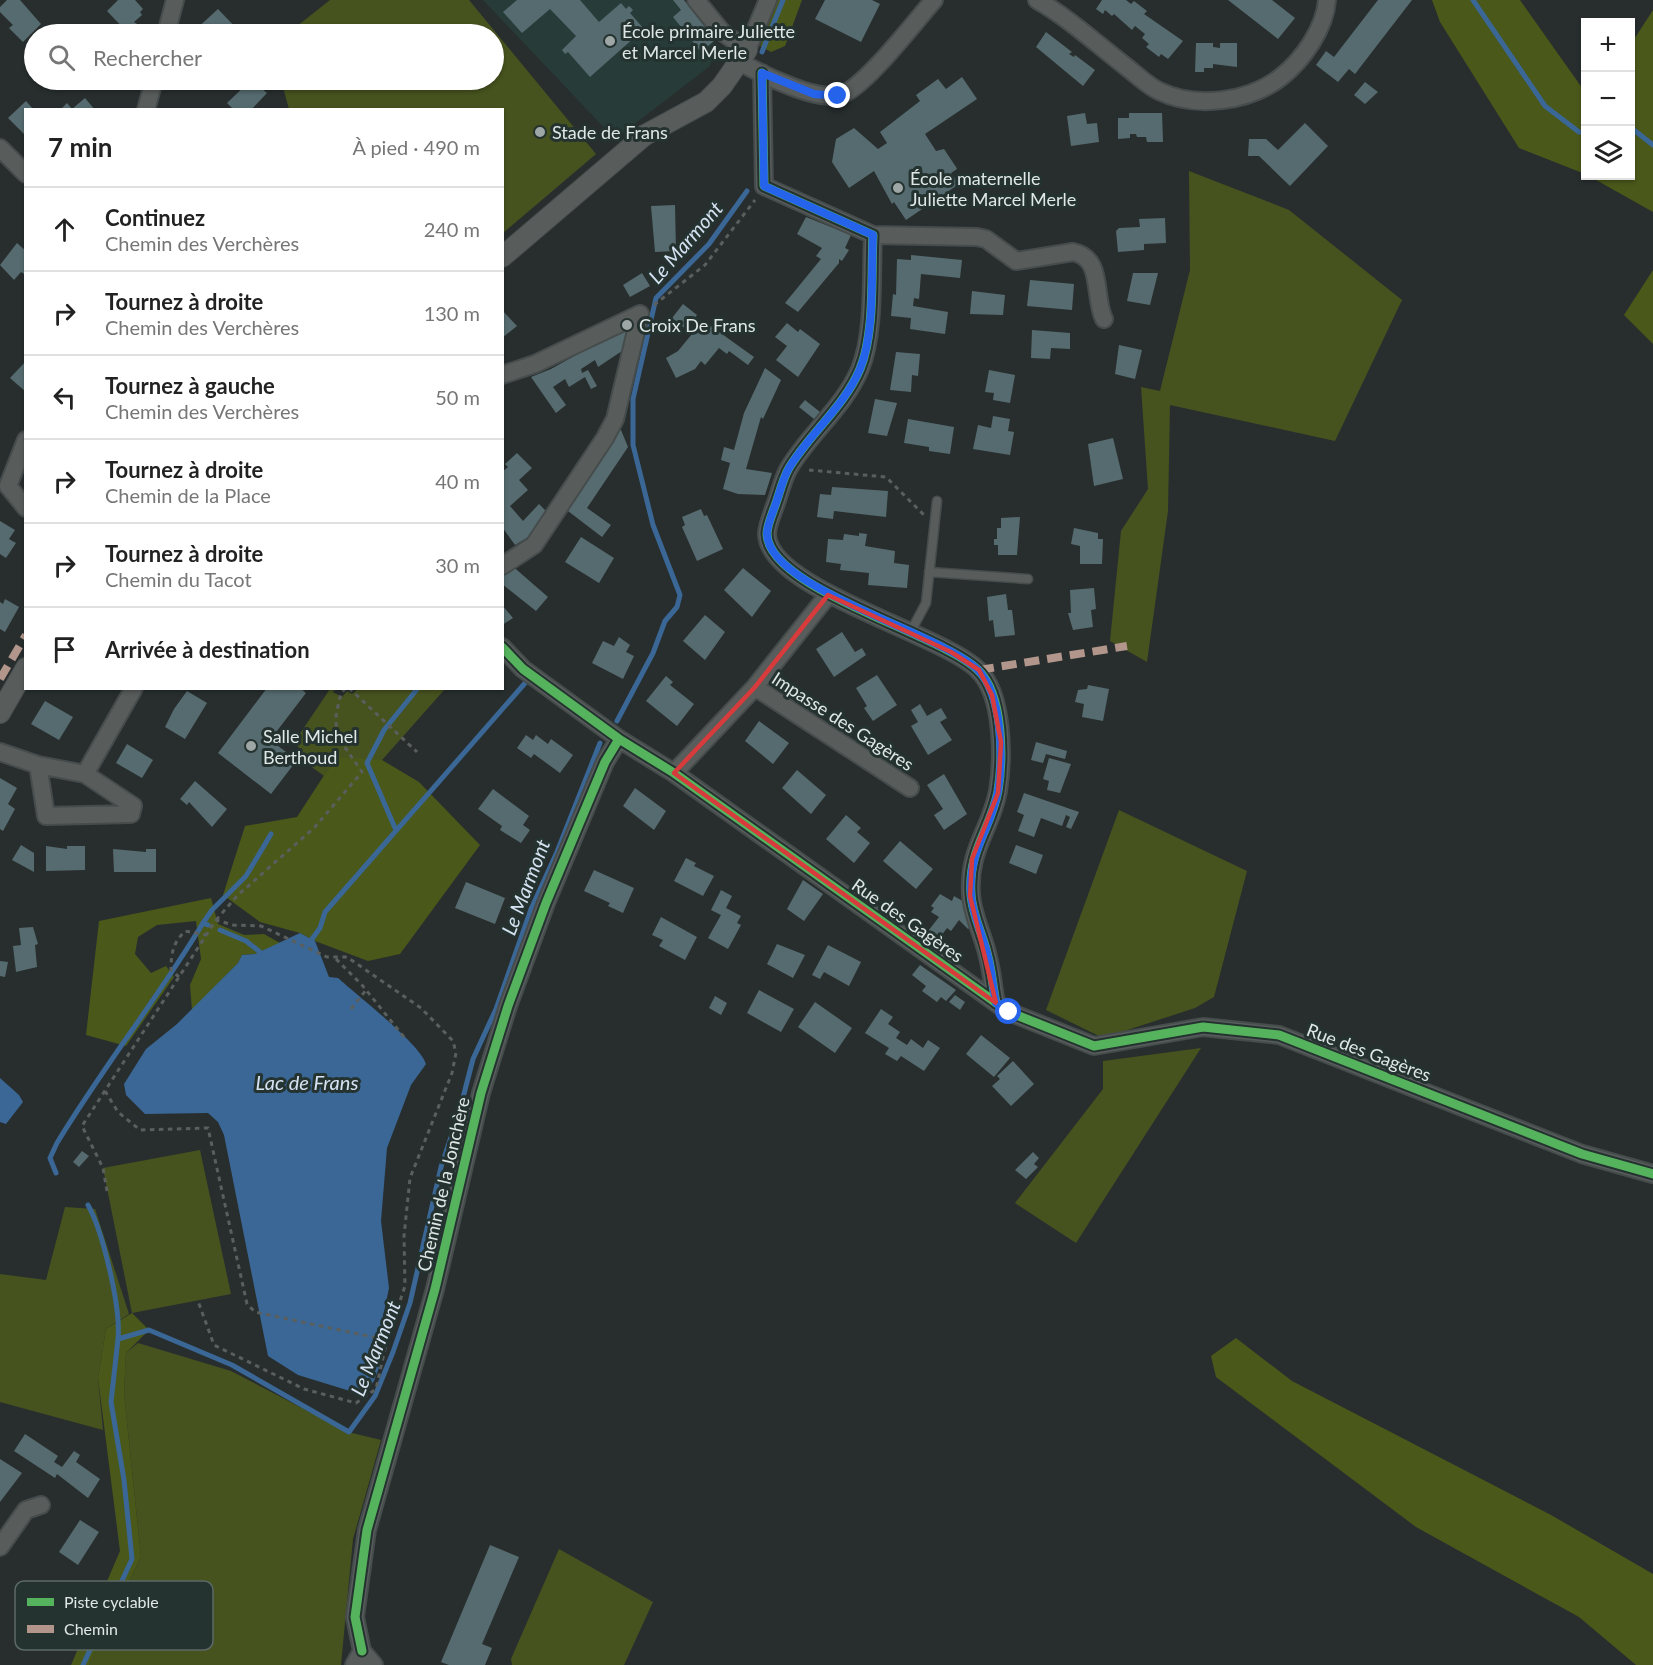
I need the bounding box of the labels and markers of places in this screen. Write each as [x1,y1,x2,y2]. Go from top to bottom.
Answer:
place label: École primaire Juliette et Marcel Merle [622,20,795,63]
marker: École primaire Juliette et Marcel Merle [603,34,617,48]
place label: Stade de Frans [552,121,668,143]
marker: Stade de Frans [533,125,547,139]
place label: École maternelle Juliette Marcel Merle [910,167,1076,210]
marker: École maternelle Juliette Marcel Merle [891,181,905,195]
place label: Croix De Frans [639,314,756,336]
marker: Croix De Frans [620,318,634,332]
place label: Salle Michel Berthoud [263,725,357,768]
marker: Salle Michel Berthoud [244,739,258,753]

